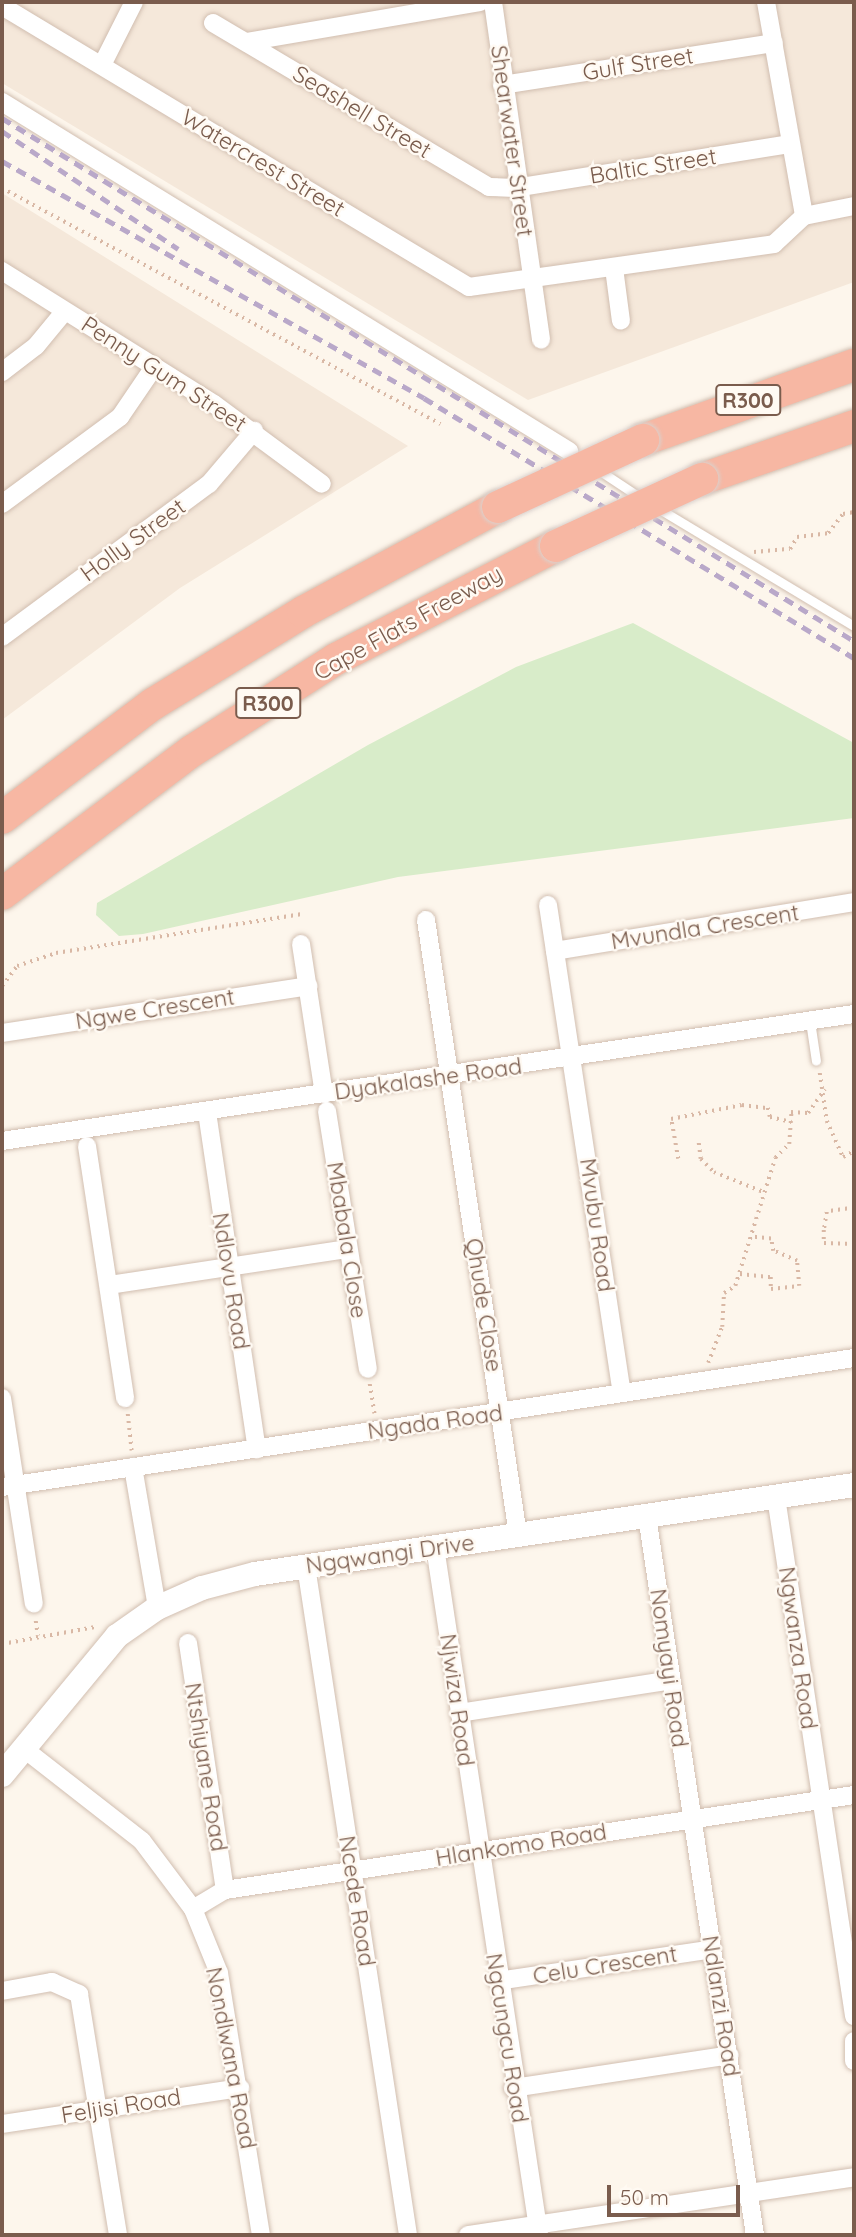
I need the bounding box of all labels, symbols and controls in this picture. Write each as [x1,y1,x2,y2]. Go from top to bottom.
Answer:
street label: Gulf Street [581,42,695,86]
street label: Shearwater Street [485,44,539,238]
street label: Seashell Street [288,60,436,164]
street label: Watercrest Street [176,103,350,223]
street label: Baltic Street [588,142,718,190]
street label: Penny Gum Street [76,310,252,438]
road number: R300 [715,382,781,418]
street label: Holly Street [75,493,191,587]
street label: Cape Flats Freeway [309,560,507,686]
road number: R300 [235,686,301,720]
street label: Mvundla Crescent [609,898,801,956]
street label: Ngwe Crescent [73,983,237,1035]
street label: Dyakalashe Road [332,1052,524,1106]
street label: Mvubu Road [574,1156,620,1294]
street label: Mbabala Close [321,1160,373,1320]
street label: Ndlovu Road [207,1211,255,1351]
street label: Qhude Close [460,1236,508,1374]
street label: Ngada Road [366,1399,504,1445]
street label: Ngqwangi Drive [304,1528,476,1580]
street label: Ngwanza Road [773,1565,823,1731]
street label: Nomyayi Road [644,1587,694,1749]
street label: Njwiza Road [434,1632,480,1768]
street label: Ntshiyane Road [179,1681,233,1853]
street label: Hlankomo Road [433,1818,609,1872]
street label: Ncede Road [333,1834,381,1968]
street label: Ndlanzi Road [696,1933,746,2079]
street label: Celu Crescent [531,1940,679,1990]
street label: Ngcungcu Road [480,1951,534,2125]
street label: Nondlwana Road [200,1965,262,2151]
street label: Feljisi Road [59,2083,183,2129]
scale bar [611,2170,744,2214]
text: 50 m [620,2184,669,2210]

